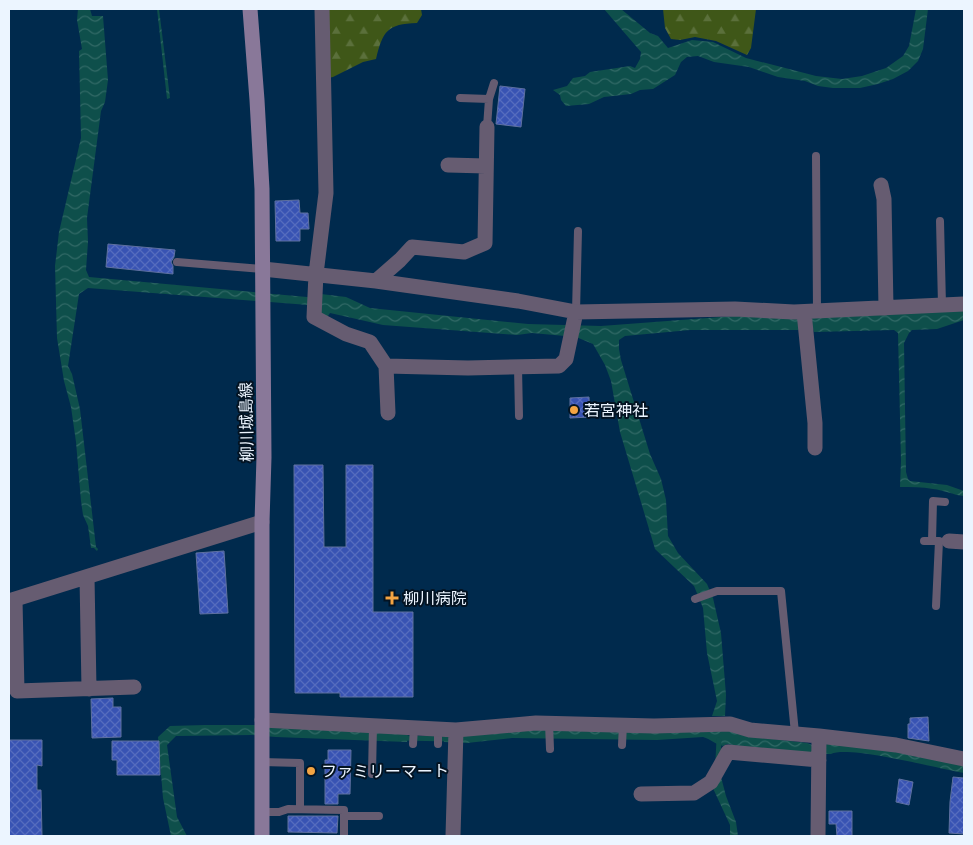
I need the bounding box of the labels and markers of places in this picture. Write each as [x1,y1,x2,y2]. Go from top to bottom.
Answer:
place label: 若宮神社 [584,401,648,420]
marker: 若宮神社 [568,404,580,416]
place label: 柳川病院 [403,589,467,608]
marker: 柳川病院 [385,591,399,605]
place label: ファミリーマート [321,762,449,781]
marker: ファミリーマート [305,765,317,777]

